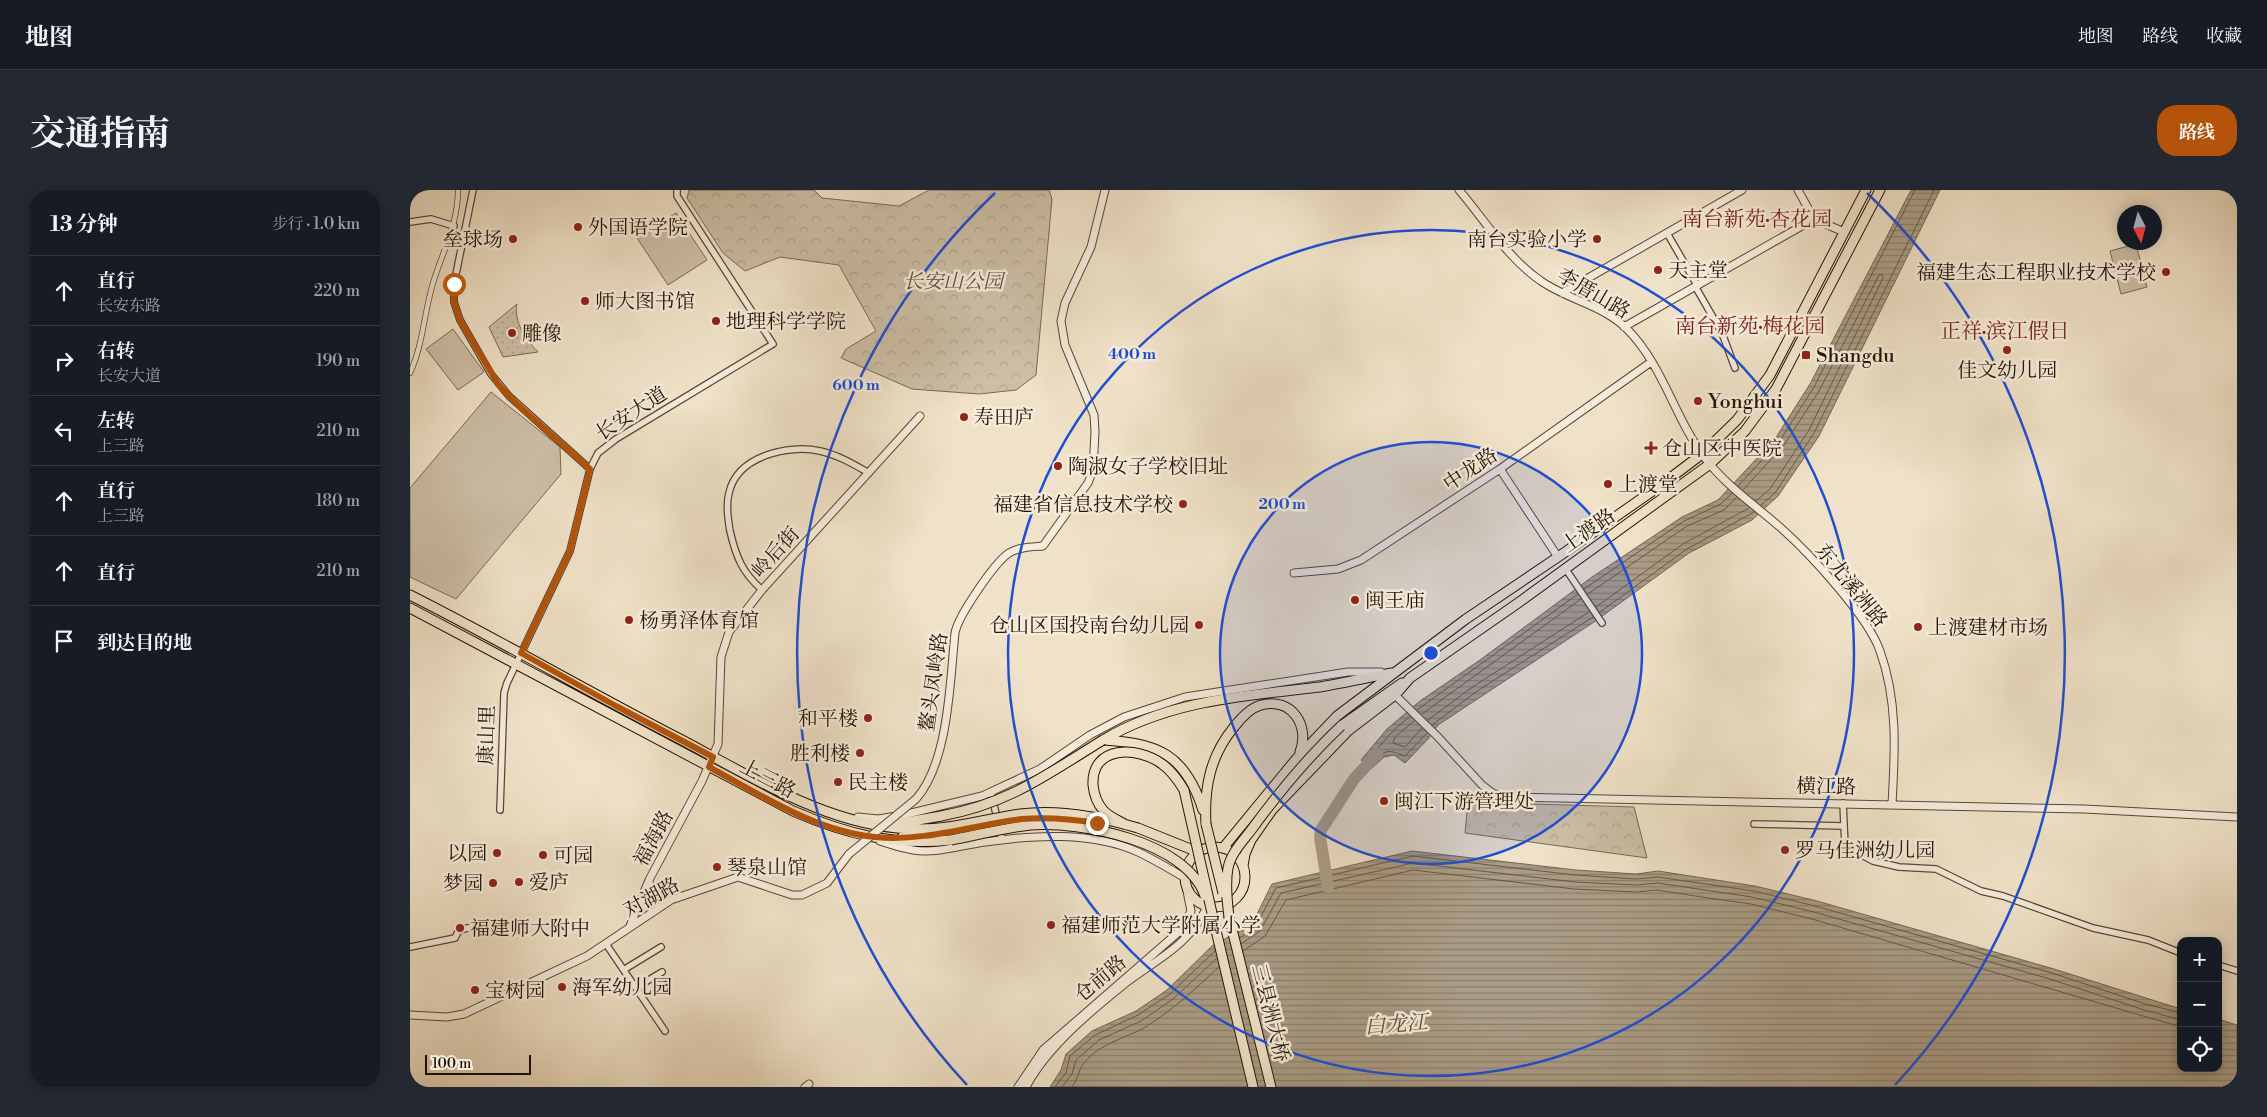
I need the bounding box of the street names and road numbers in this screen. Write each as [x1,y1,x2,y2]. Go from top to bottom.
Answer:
street label: 李厝山路 [1552,263,1634,325]
street label: 长安大道 [591,382,672,447]
street label: 中龙路 [1439,443,1503,497]
street label: 上渡路 [1557,504,1621,559]
street label: 岭后街 [747,522,805,584]
street label: 东尤溪洲路 [1810,539,1892,633]
street label: 鳌头凤岭路 [915,631,954,733]
street label: 康山里 [474,705,501,765]
street label: 上三路 [735,754,800,804]
street label: 横江路 [1796,774,1856,801]
street label: 福海路 [629,806,679,871]
street label: 对湖路 [619,873,684,924]
street label: 仓前路 [1070,950,1132,1008]
street label: 三县洲大桥 [1245,962,1294,1065]

